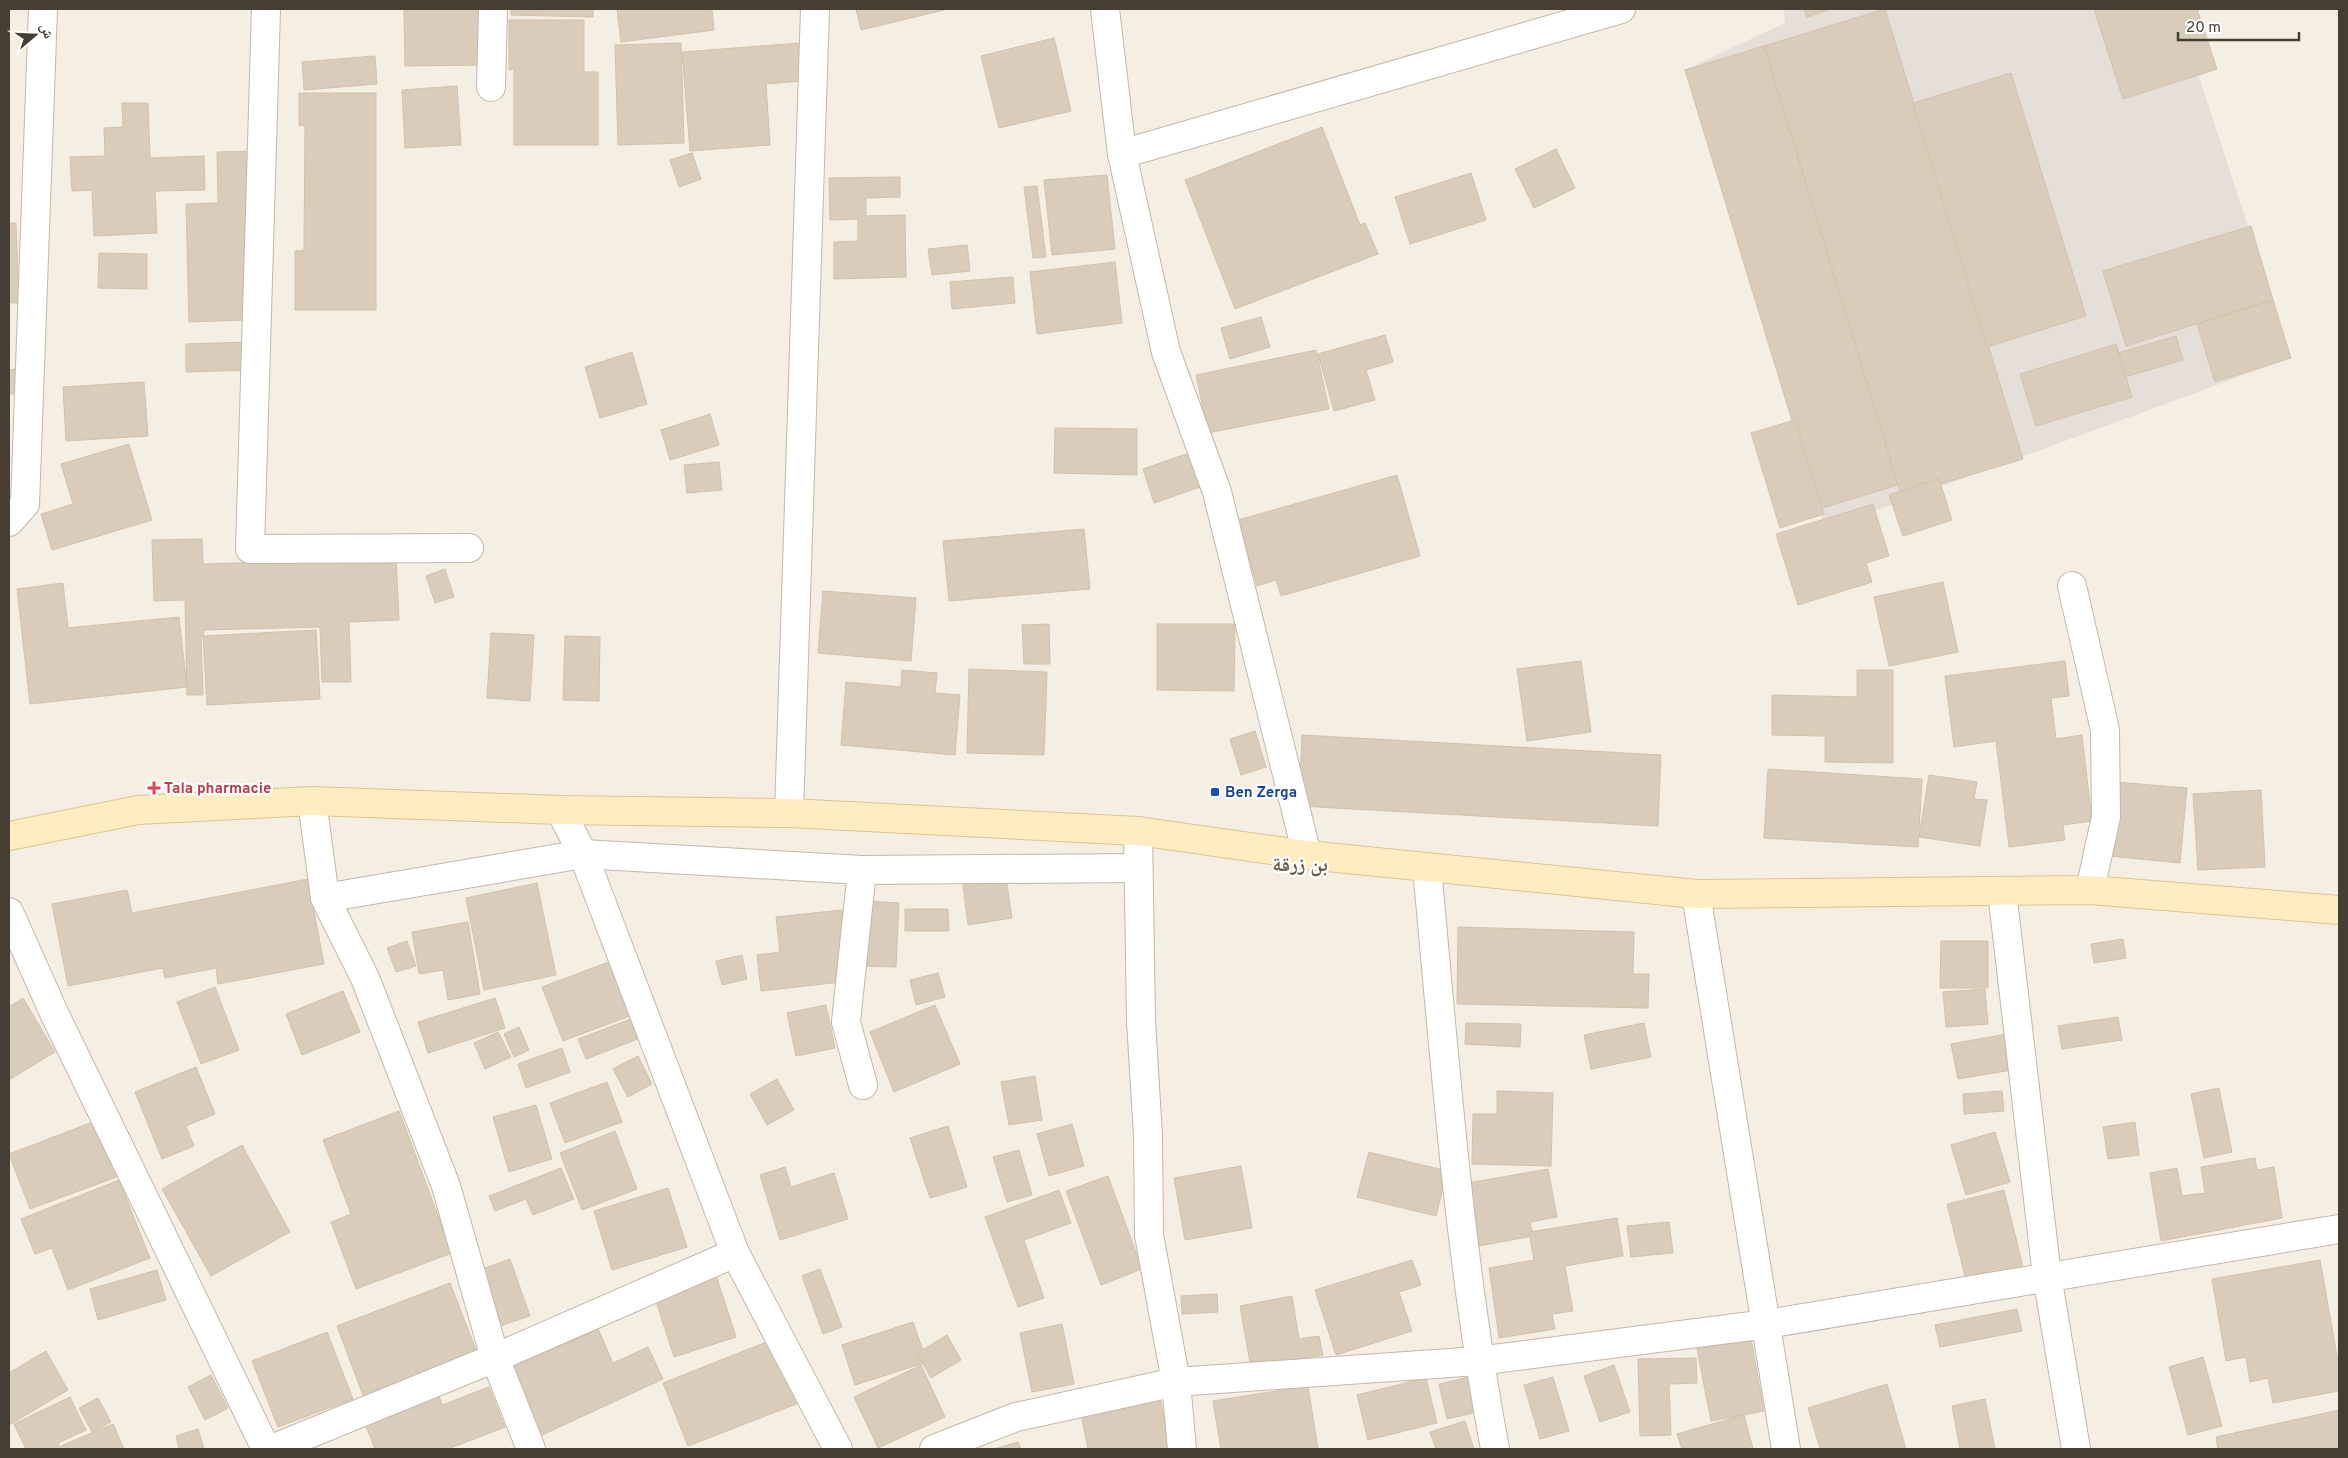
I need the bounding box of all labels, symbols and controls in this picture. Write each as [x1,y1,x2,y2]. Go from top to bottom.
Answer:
north arrow [10,10,60,60]
scale bar [2178,10,2299,42]
text: 20 m [2186,19,2221,38]
text: ش [35,21,56,41]
place label: Tala pharmacie [164,780,271,799]
marker: Tala pharmacie [148,782,160,794]
place label: Ben Zerga [1225,784,1297,803]
marker: Ben Zerga [1209,786,1221,798]
district label: بن زرقة [1272,853,1328,879]

